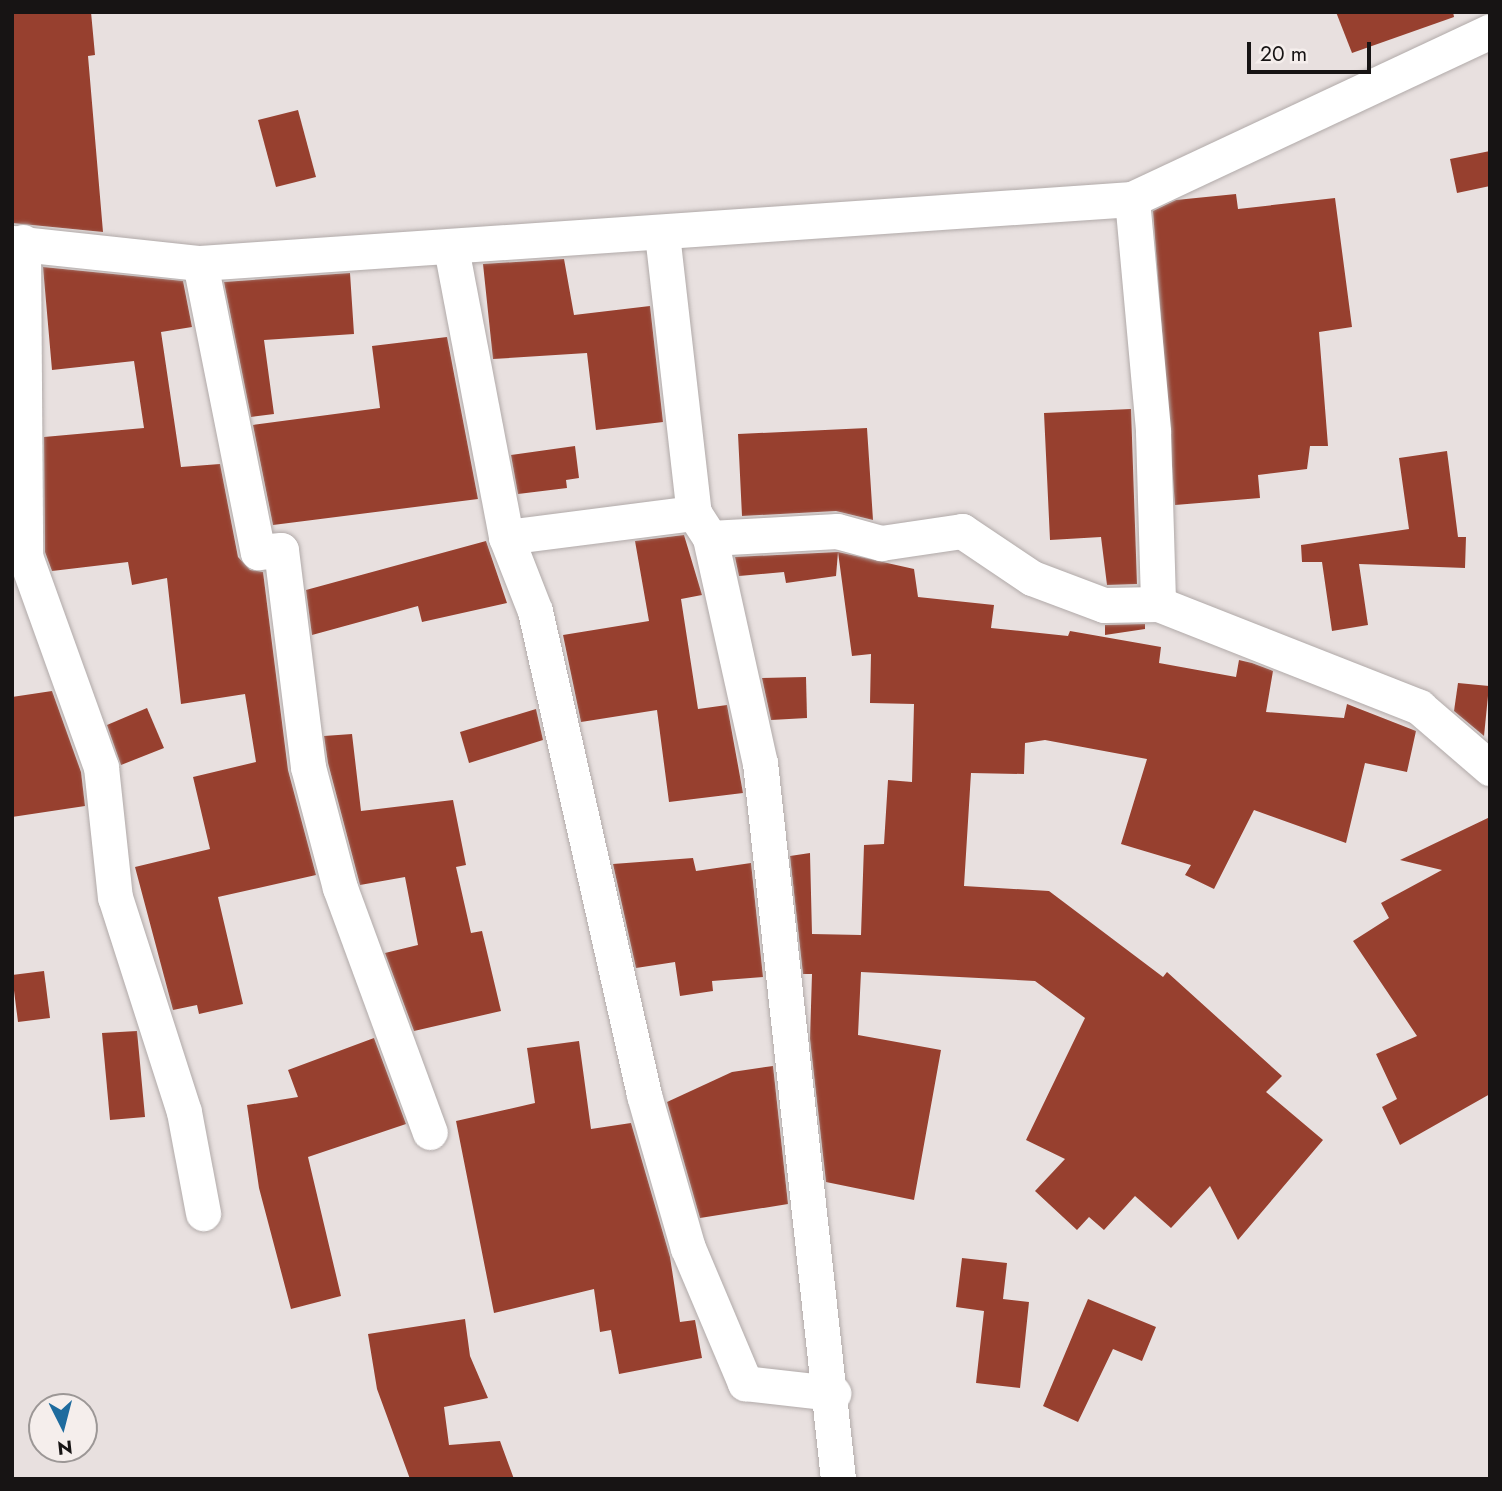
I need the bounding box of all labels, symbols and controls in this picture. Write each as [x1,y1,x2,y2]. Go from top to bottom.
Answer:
scale bar [1250,28,1374,72]
text: 20 m [1260,39,1307,69]
north arrow [28,1393,98,1463]
text: N [56,1433,74,1462]

